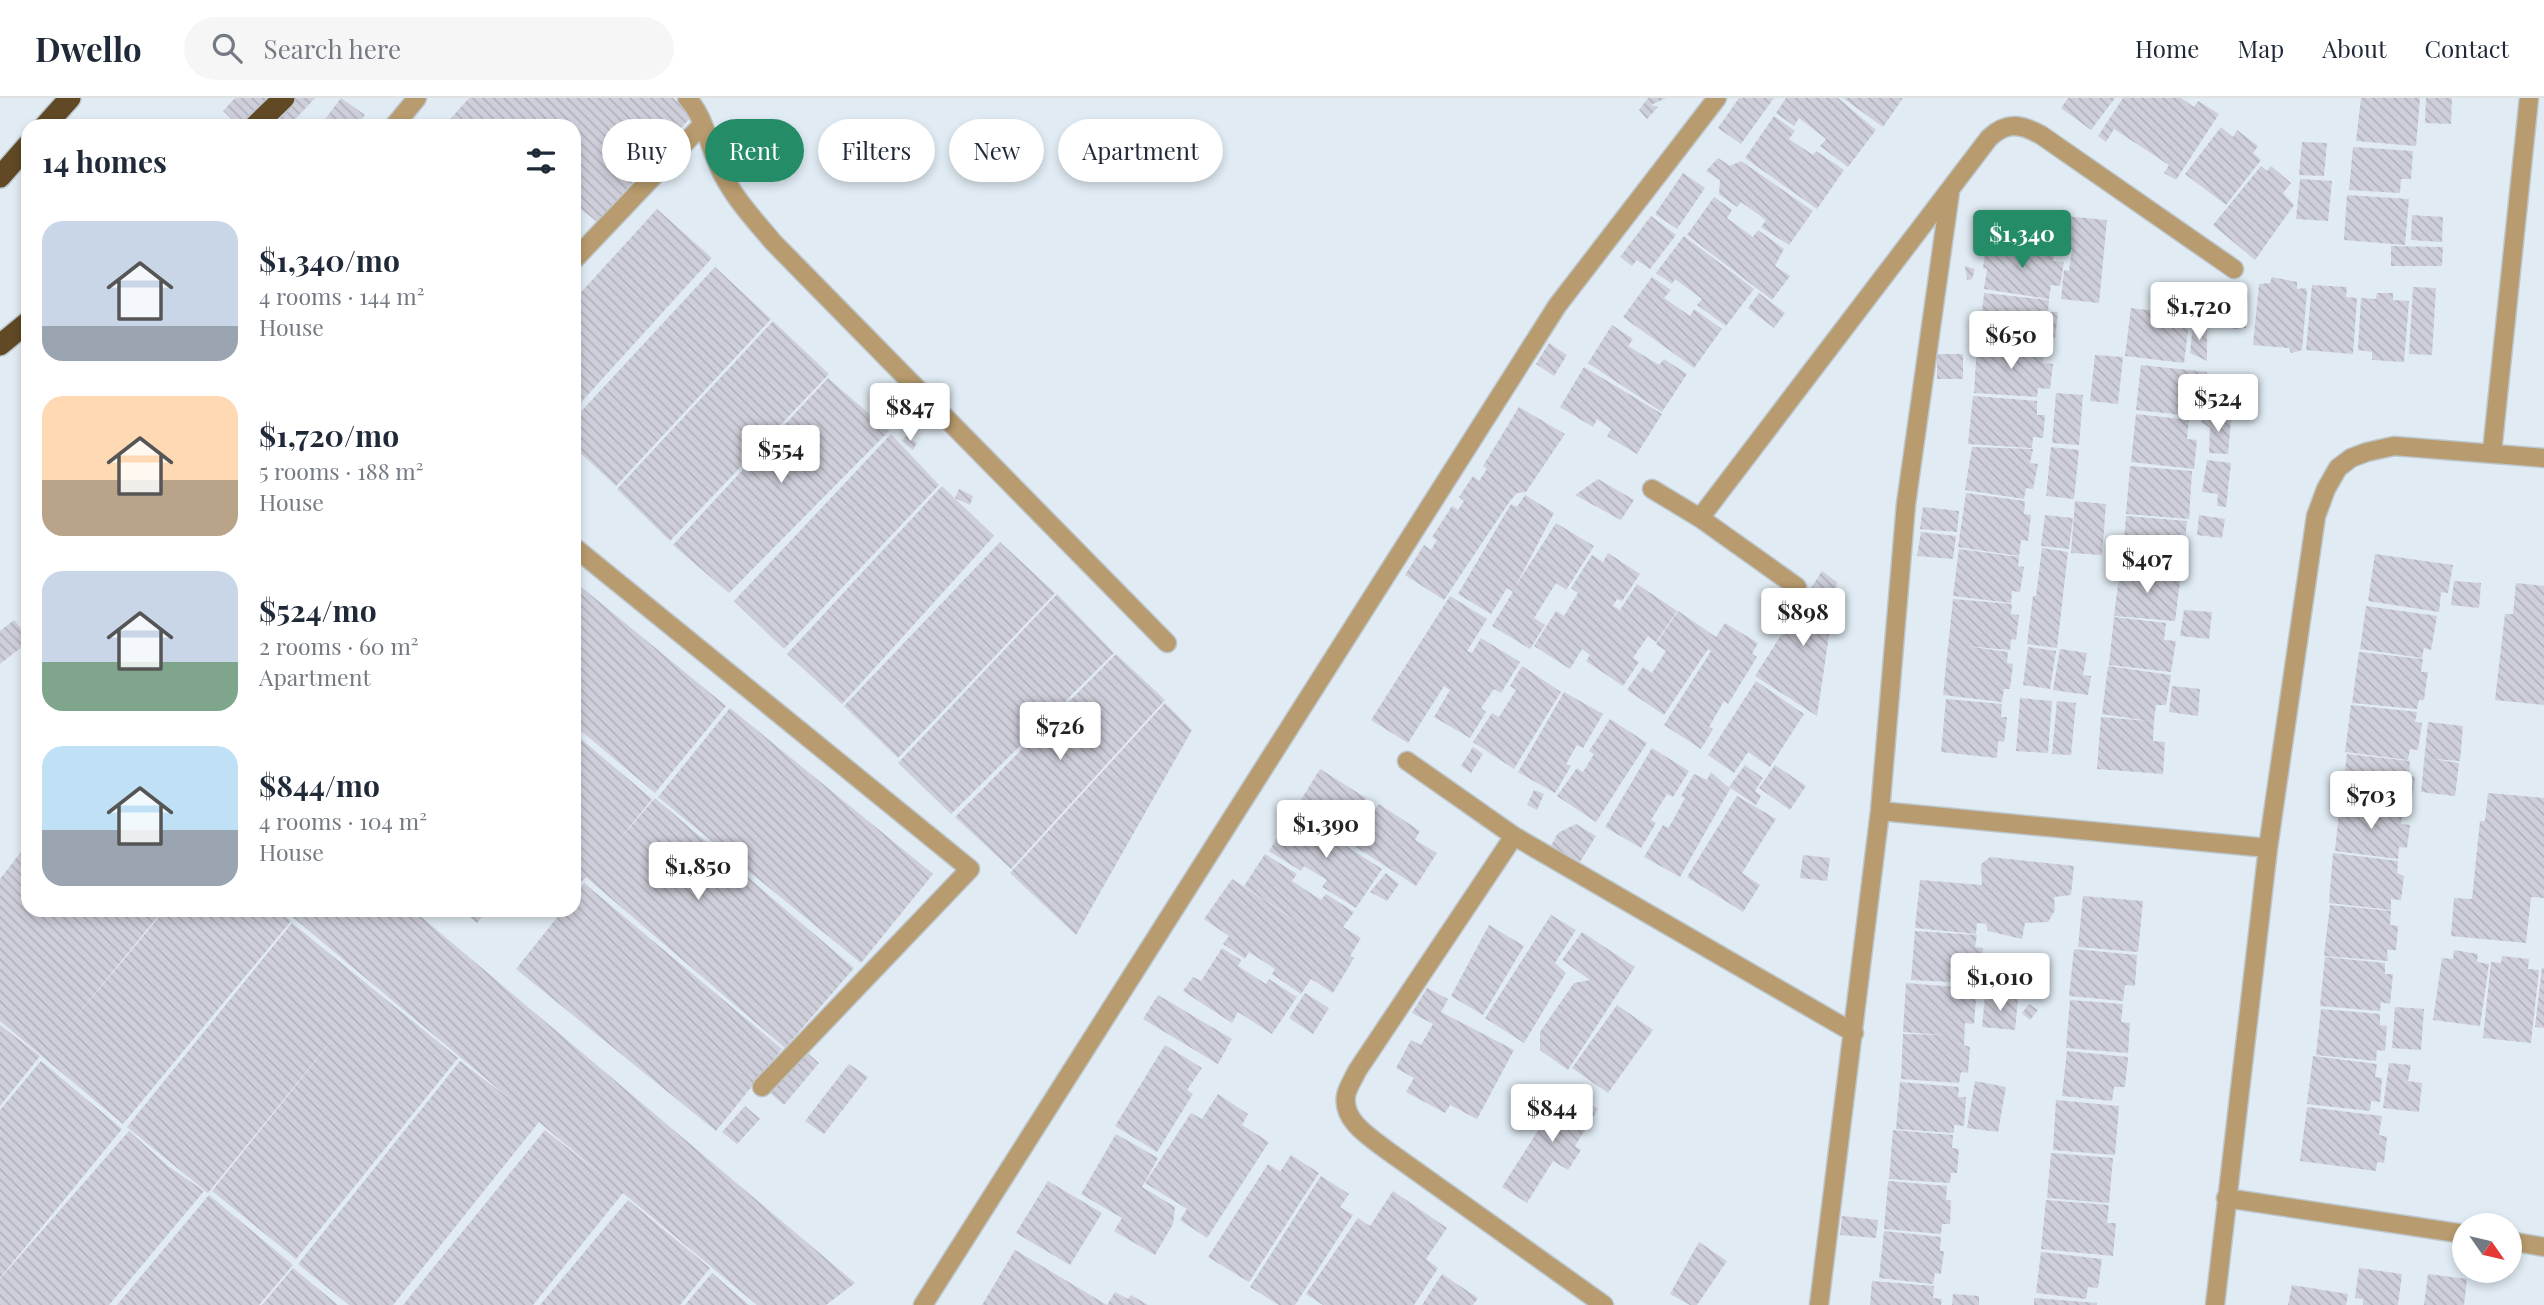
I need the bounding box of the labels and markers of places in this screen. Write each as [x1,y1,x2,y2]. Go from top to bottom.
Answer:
pin: $1,340 [1965,211,2079,270]
pin: $1,720 [2142,282,2256,342]
pin: $650 [1970,312,2052,371]
pin: $524 [2177,374,2259,434]
pin: $847 [869,384,951,443]
pin: $554 [740,426,822,485]
pin: $407 [2106,536,2188,595]
pin: $898 [1762,588,1844,648]
pin: $726 [1019,702,1101,762]
pin: $703 [2330,772,2412,831]
pin: $1,390 [1269,800,1383,860]
pin: $1,850 [641,842,755,902]
pin: $1,010 [1943,954,2057,1013]
pin: $844 [1511,1084,1593,1144]

